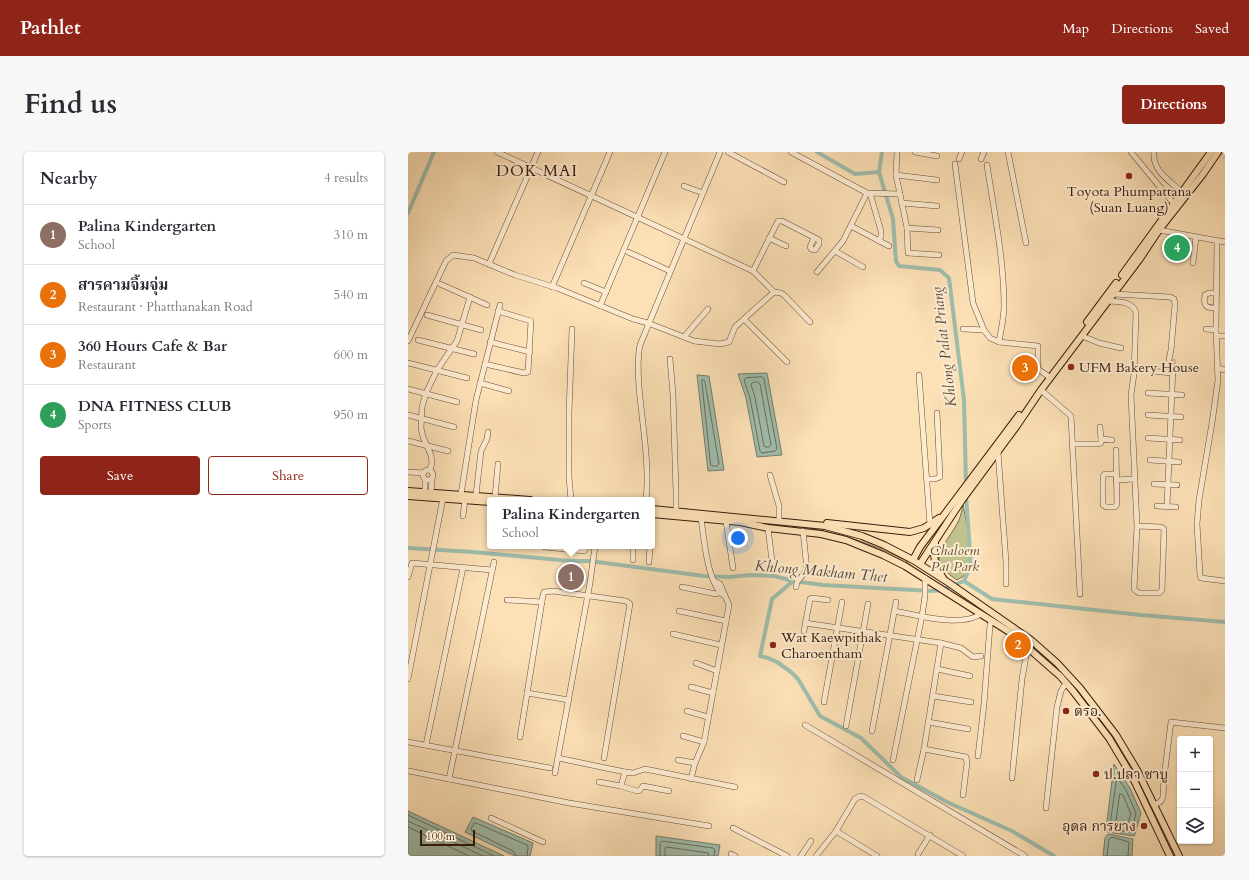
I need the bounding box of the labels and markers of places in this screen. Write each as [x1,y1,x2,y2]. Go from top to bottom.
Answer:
marker: Toyota Phumpattana (Suan Luang) [1124,171,1134,181]
place label: Toyota Phumpattana (Suan Luang) [1067,182,1191,217]
pin: 4 [1164,233,1190,263]
pin: 3 [1012,353,1038,383]
place label: UFM Bakery House [1079,358,1199,377]
marker: UFM Bakery House [1066,362,1076,372]
pin: 1 [558,562,584,592]
place label: Wat Kaewpithak Charoentham [780,628,882,663]
pin: 2 [1005,630,1031,660]
marker: Wat Kaewpithak Charoentham [768,640,778,650]
place label: ตรอ. [1074,702,1102,721]
marker: ตรอ. [1061,706,1071,716]
place label: ป.ปลา ชาบู [1104,765,1168,784]
marker: ป.ปลา ชาบู [1091,769,1101,779]
place label: อุดล การยาง [1062,817,1136,836]
marker: อุดล การยาง [1139,821,1149,831]

